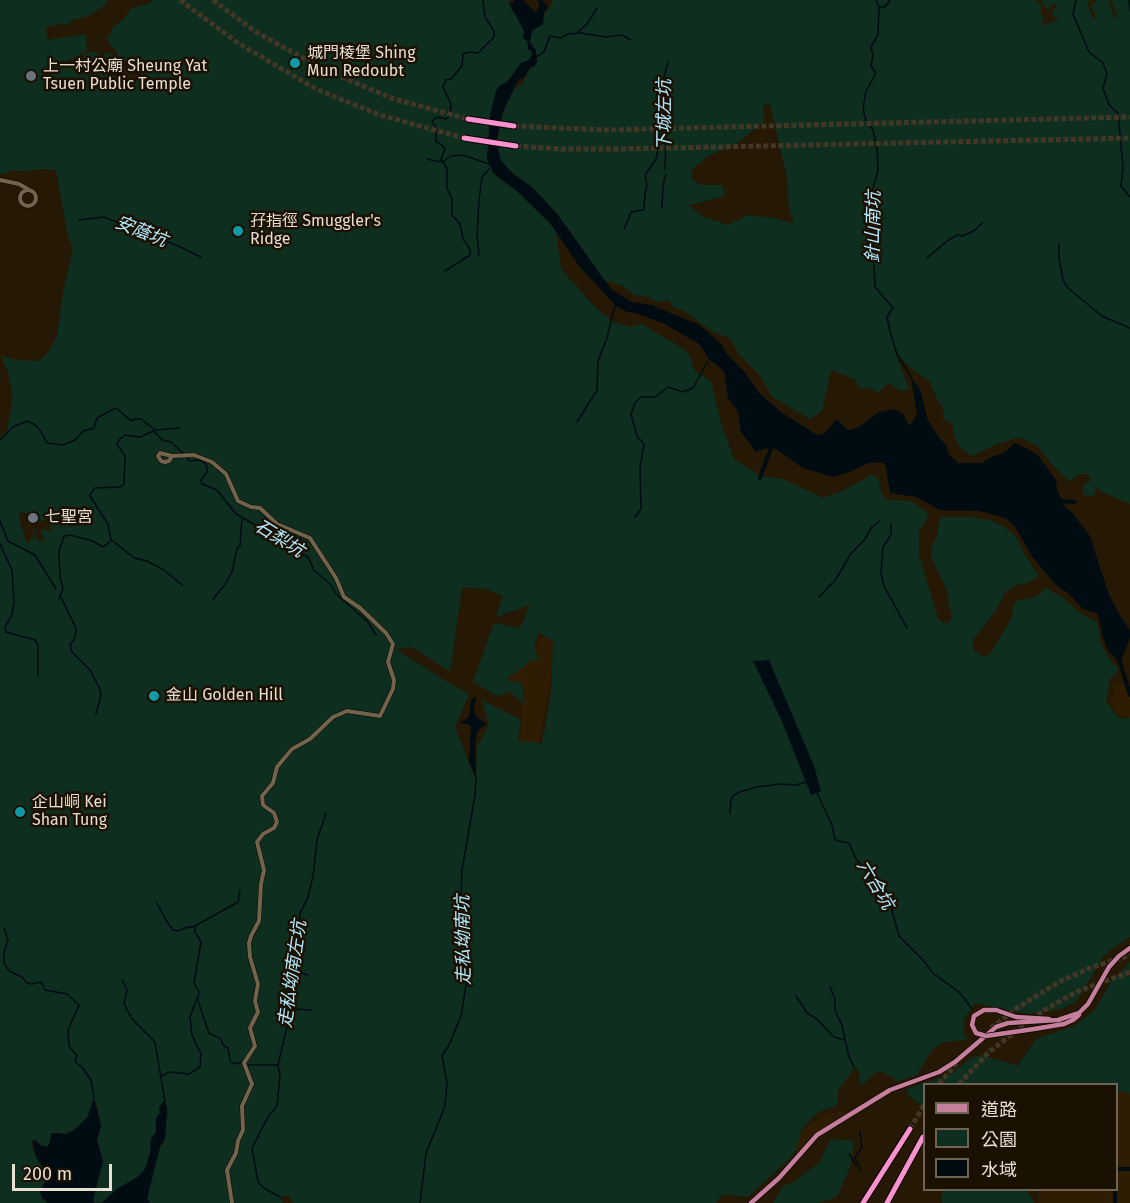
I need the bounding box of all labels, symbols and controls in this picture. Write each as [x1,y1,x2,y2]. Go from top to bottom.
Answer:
place label: 城門棱堡 Shing Mun Redoubt [307,44,416,82]
marker: 城門棱堡 Shing Mun Redoubt [288,56,302,70]
place label: 上一村公廟 Sheung Yat Tsuen Public Temple [43,57,207,95]
marker: 上一村公廟 Sheung Yat Tsuen Public Temple [24,69,38,83]
water label: 下城左坑 [654,79,676,151]
water label: 針山南坑 [863,191,885,263]
water label: 安蔭坑 [112,212,170,252]
place label: 孖指徑 Smuggler's Ridge [250,212,381,250]
marker: 孖指徑 Smuggler's Ridge [231,224,245,238]
place label: 七聖宮 [45,508,93,528]
marker: 七聖宮 [26,511,40,525]
water label: 石梨坑 [250,516,308,562]
place label: 金山 Golden Hill [166,686,283,706]
marker: 金山 Golden Hill [147,689,161,703]
place label: 企山峒 Kei Shan Tung [32,793,107,831]
marker: 企山峒 Kei Shan Tung [13,805,27,819]
water label: 六合坑 [852,856,898,914]
water label: 走私坳南坑 [452,895,476,985]
water label: 走私坳南左坑 [275,919,311,1029]
legend [923,1083,1118,1191]
text: 道路 [981,1099,1017,1121]
text: 公園 [981,1129,1017,1151]
scale bar [15,1152,116,1190]
text: 水域 [981,1159,1017,1181]
text: 200 m [23,1163,72,1185]

